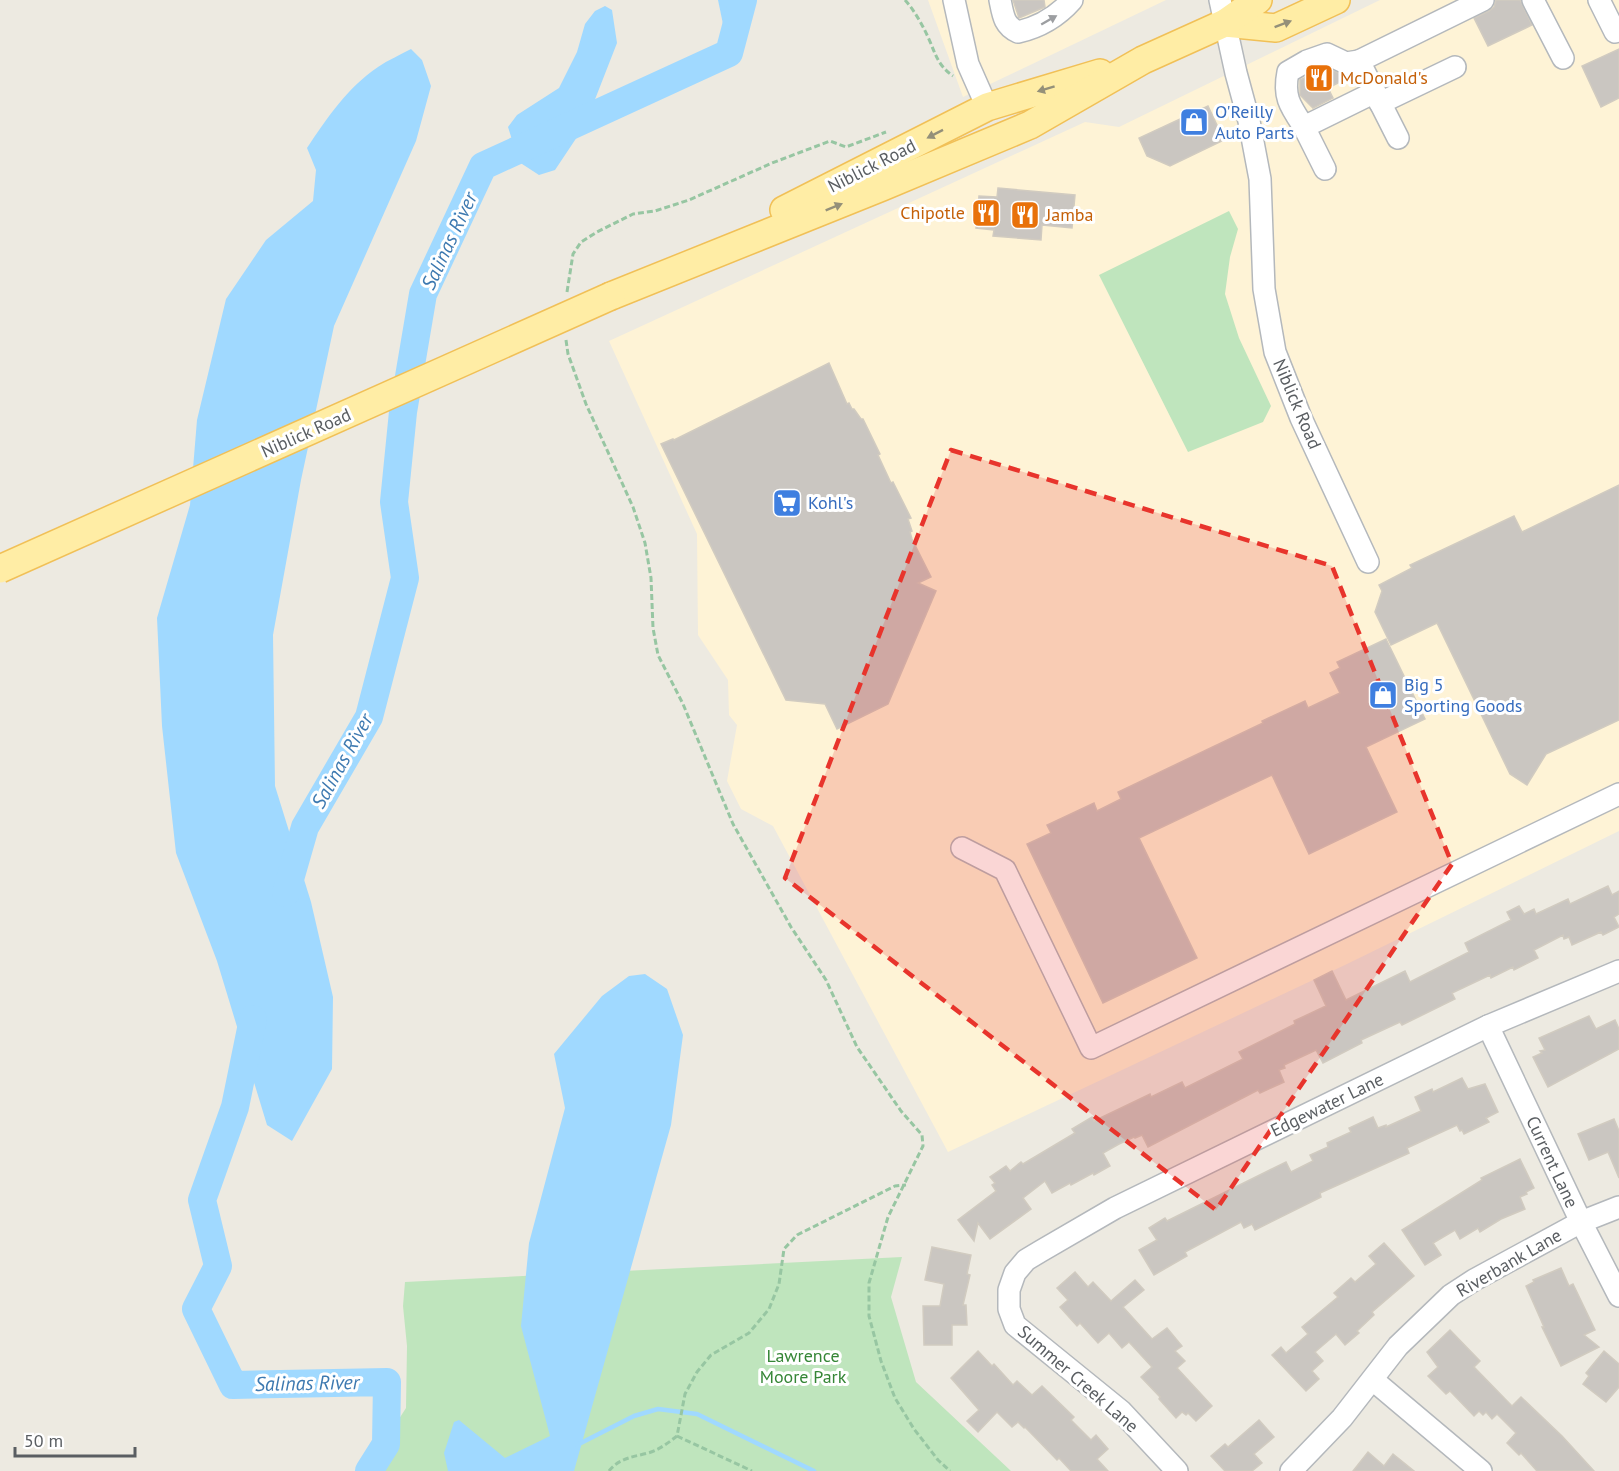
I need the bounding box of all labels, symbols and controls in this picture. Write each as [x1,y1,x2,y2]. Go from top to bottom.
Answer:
one-way arrow [1041,15,1058,25]
one-way arrow [1274,18,1292,28]
restaurant icon: McDonald's [1303,62,1335,94]
place label: McDonald's [1340,66,1428,89]
one-way arrow [1037,85,1055,94]
place label: O'Reilly Auto Parts [1215,100,1294,144]
shop icon: O'Reilly Auto Parts [1178,106,1210,138]
one-way arrow [926,129,943,139]
street label: Niblick Road [824,134,920,198]
water label: Salinas River [415,187,483,294]
restaurant icon: Chipotle [970,197,1002,229]
restaurant icon: Jamba [1009,199,1041,231]
place label: Chipotle [900,201,965,224]
one-way arrow [825,202,843,211]
place label: Jamba [1045,203,1093,226]
street label: Niblick Road [1268,355,1327,452]
street label: Niblick Road [257,403,354,463]
supermarket icon: Kohl's [771,487,803,519]
place label: Kohl's [808,491,853,514]
place label: Big 5 Sporting Goods [1404,673,1522,717]
shop icon: Big 5 Sporting Goods [1367,679,1399,711]
water label: Salinas River [305,708,379,813]
street label: Edgewater Lane [1266,1067,1387,1142]
street label: Current Lane [1521,1112,1584,1211]
street label: Riverbank Lane [1452,1223,1565,1302]
street label: Summer Creek Lane [1013,1320,1143,1437]
park label: Lawrence Moore Park [760,1344,847,1388]
water label: Salinas River [255,1369,361,1397]
scale bar [15,1420,135,1458]
text: 50 m [24,1429,63,1452]

